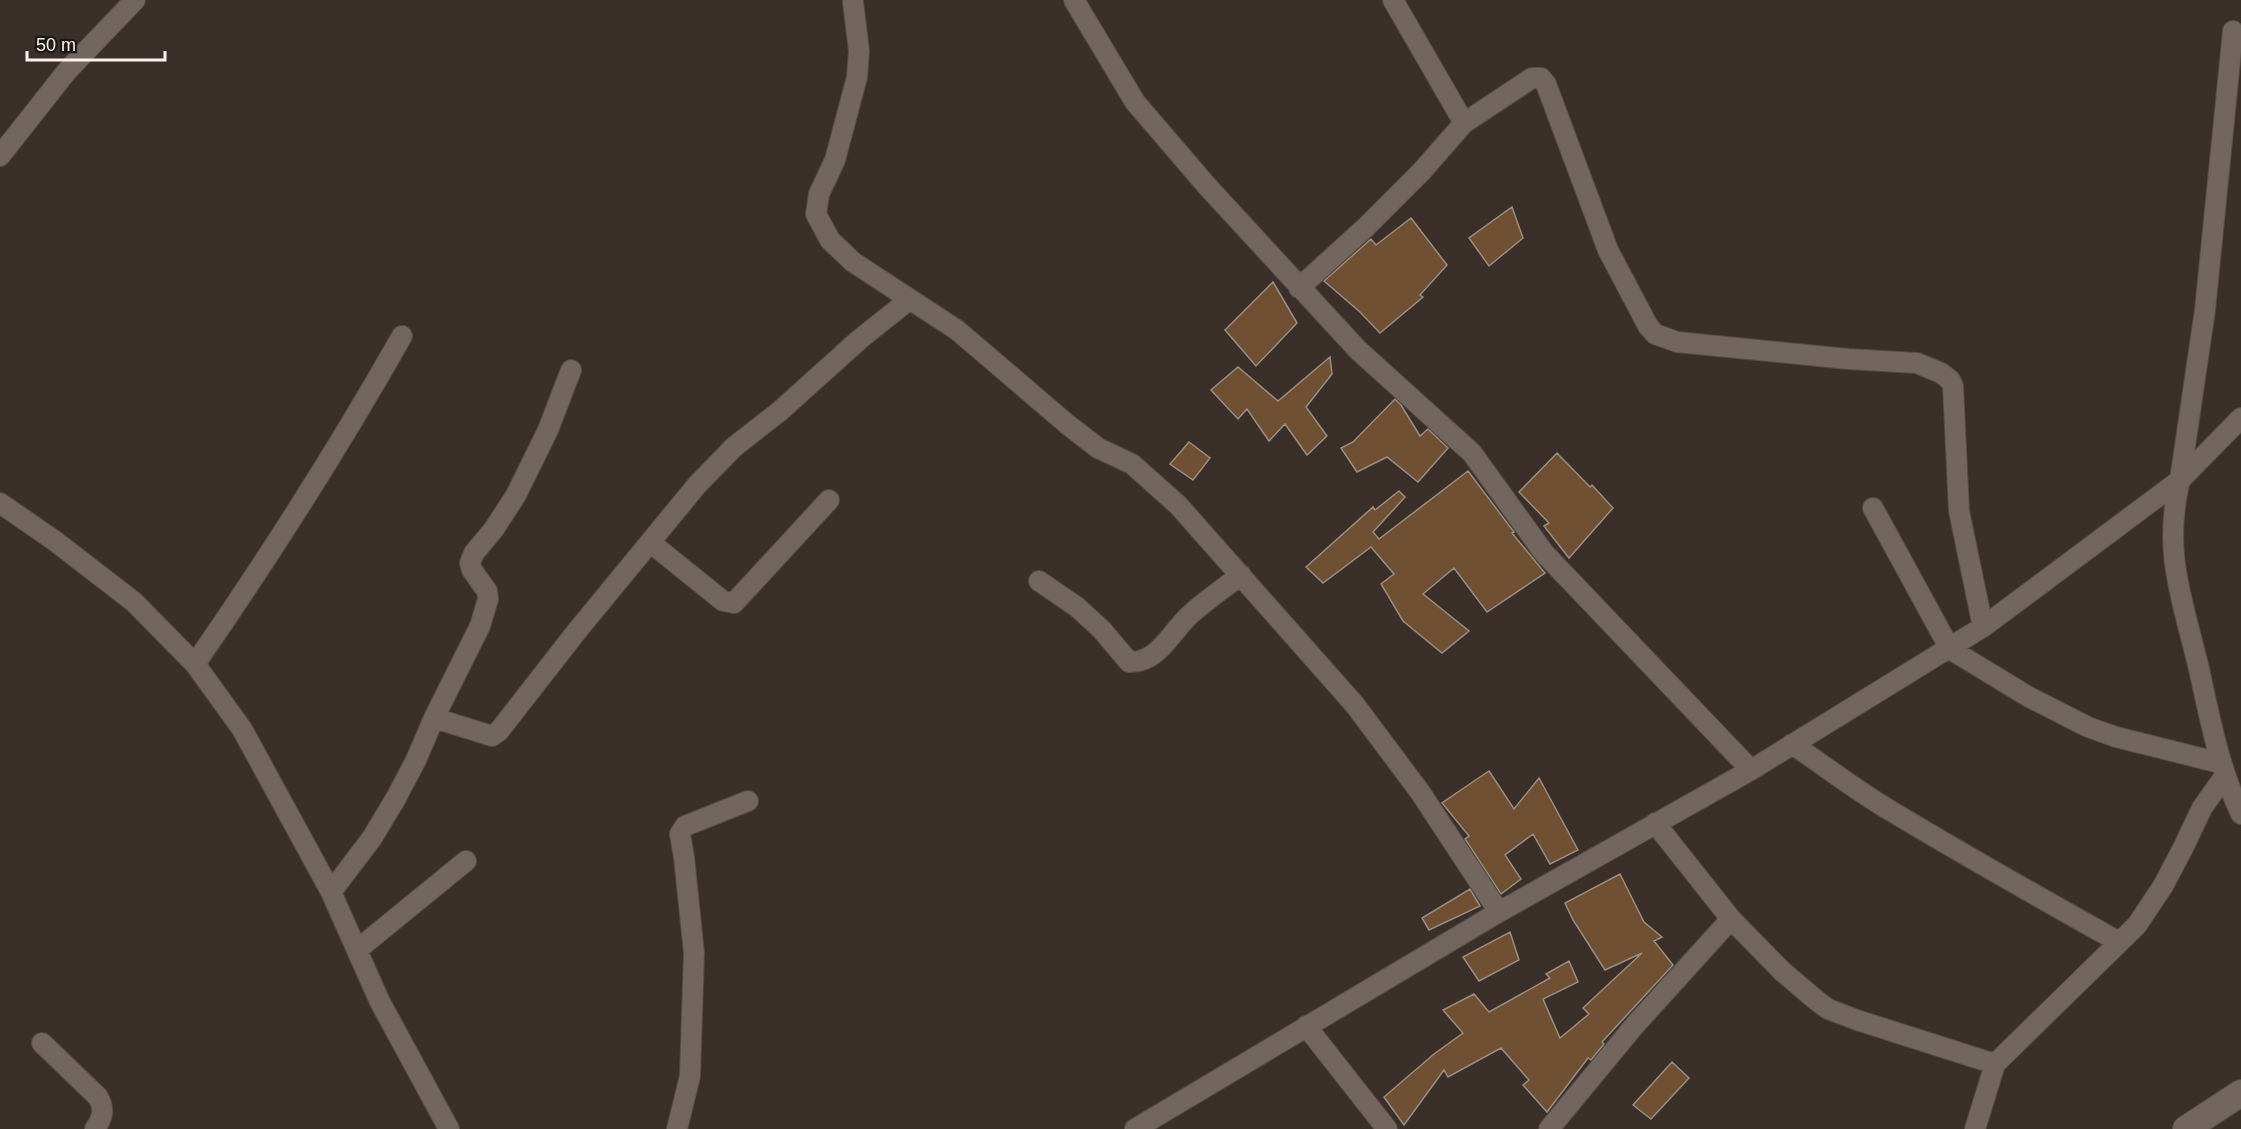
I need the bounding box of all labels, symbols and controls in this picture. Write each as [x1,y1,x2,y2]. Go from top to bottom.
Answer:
scale bar [27,24,165,62]
text: 50 m [36,35,76,55]

